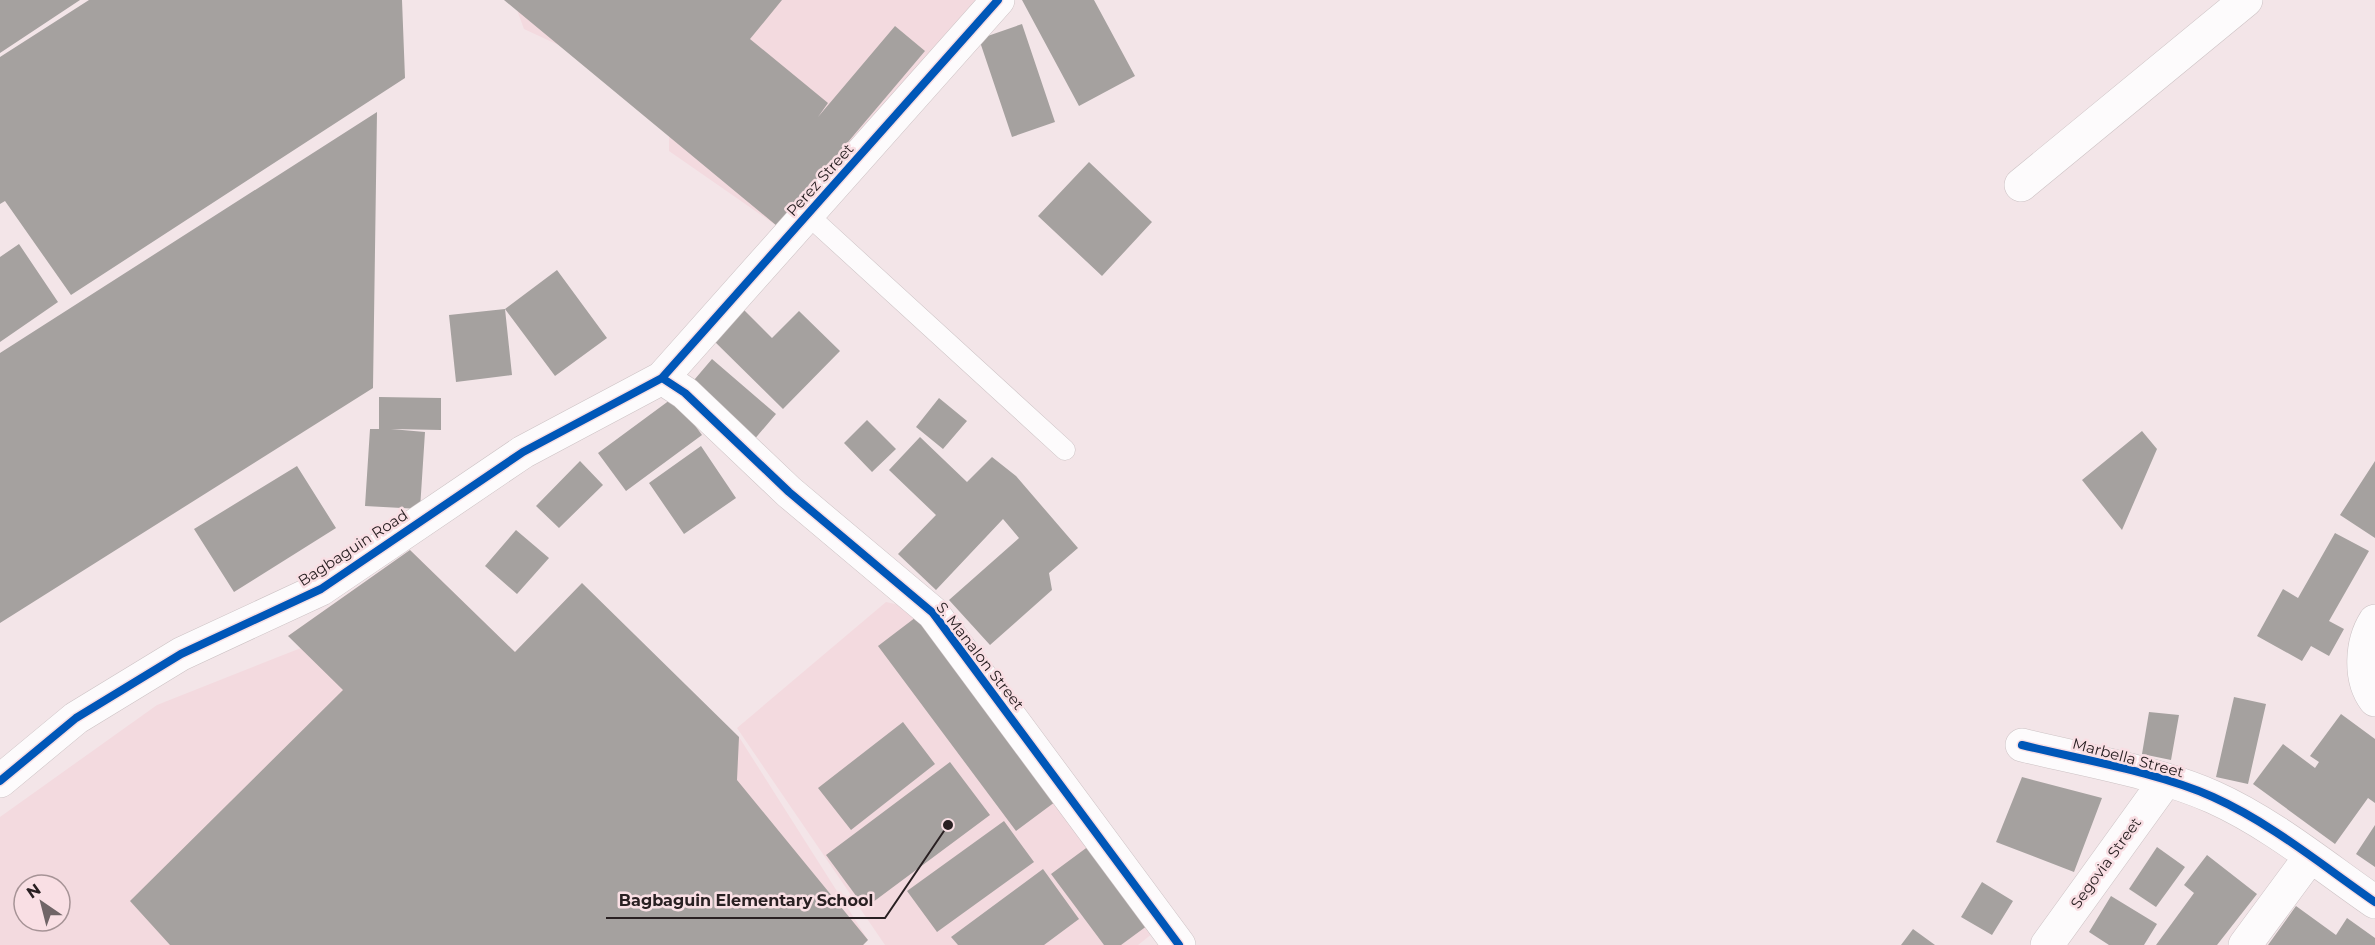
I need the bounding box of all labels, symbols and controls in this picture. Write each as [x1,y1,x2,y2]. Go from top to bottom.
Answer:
street label: Perez Street [782,139,857,220]
street label: Bagbaguin Road [294,505,411,590]
street label: S. Manalon Street [932,598,1028,713]
street label: Marbella Street [2070,734,2186,782]
street label: Segovia Street [2066,813,2145,912]
north arrow [12,873,72,933]
text: N [23,880,44,903]
callout: Bagbaguin Elementary School [606,884,885,918]
text: Bagbaguin Elementary School [619,891,873,910]

